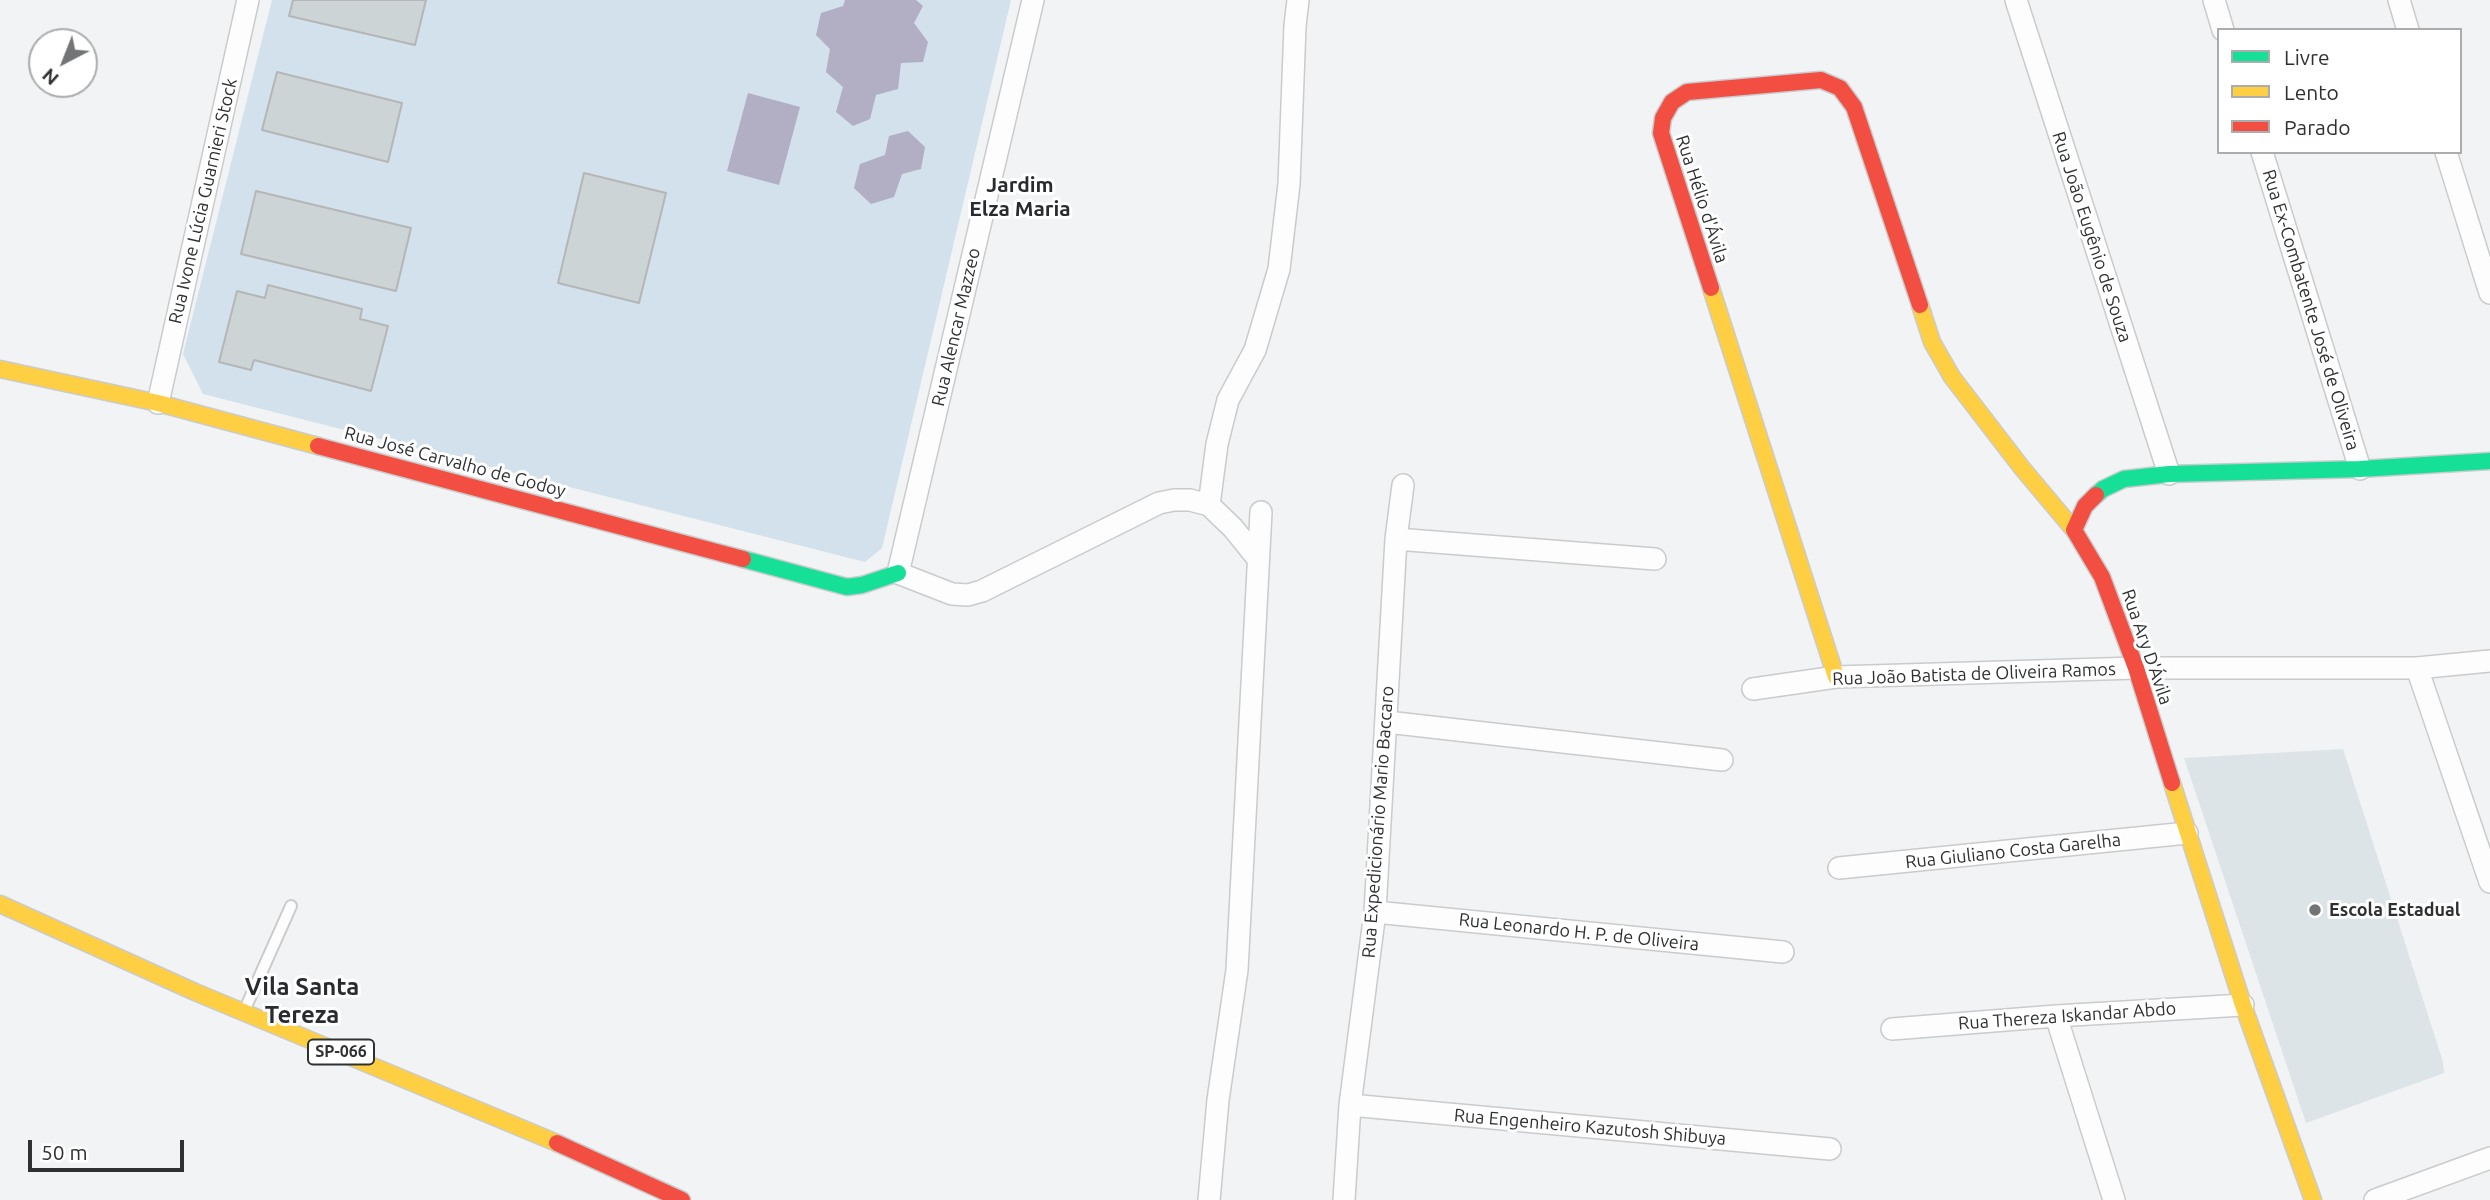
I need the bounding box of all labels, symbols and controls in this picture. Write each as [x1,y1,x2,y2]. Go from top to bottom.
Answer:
north arrow [28,28,98,98]
legend [2217,28,2462,154]
text: Livre [2284,45,2330,69]
text: N [38,64,63,90]
street label: Rua Ivone Lúcia Guarnieri Stock [164,76,242,326]
text: Lento [2284,80,2339,104]
text: Parado [2284,115,2350,139]
street label: Rua João Eugênio de Souza [2048,129,2136,345]
street label: Rua Hélio d'Ávila [1671,132,1733,266]
street label: Rua Ex-Combatente José de Oliveira [2258,167,2364,453]
district label: Jardim Elza Maria [969,172,1071,222]
street label: Rua Alencar Mazzeo [927,246,985,408]
street label: Rua José Carvalho de Godoy [342,422,568,502]
street label: Rua Ary D'Ávila [2117,586,2177,708]
street label: Rua João Batista de Oliveira Ramos [1832,658,2116,690]
street label: Rua Expedicionário Mario Baccaro [1358,685,1398,959]
street label: Rua Giuliano Costa Garelha [1904,829,2122,873]
place label: Escola Estadual [2329,899,2460,921]
marker: Escola Estadual [2307,902,2323,918]
street label: Rua Leonardo H. P. de Oliveira [1458,909,1700,955]
district label: Vila Santa Tereza [245,973,359,1029]
street label: Rua Thereza Iskandar Abdo [1957,998,2177,1034]
road number: SP-066 [308,1040,374,1064]
street label: Rua Engenheiro Kazutosh Shibuya [1453,1104,1727,1150]
scale bar [32,1126,187,1170]
text: 50 m [41,1140,88,1164]

